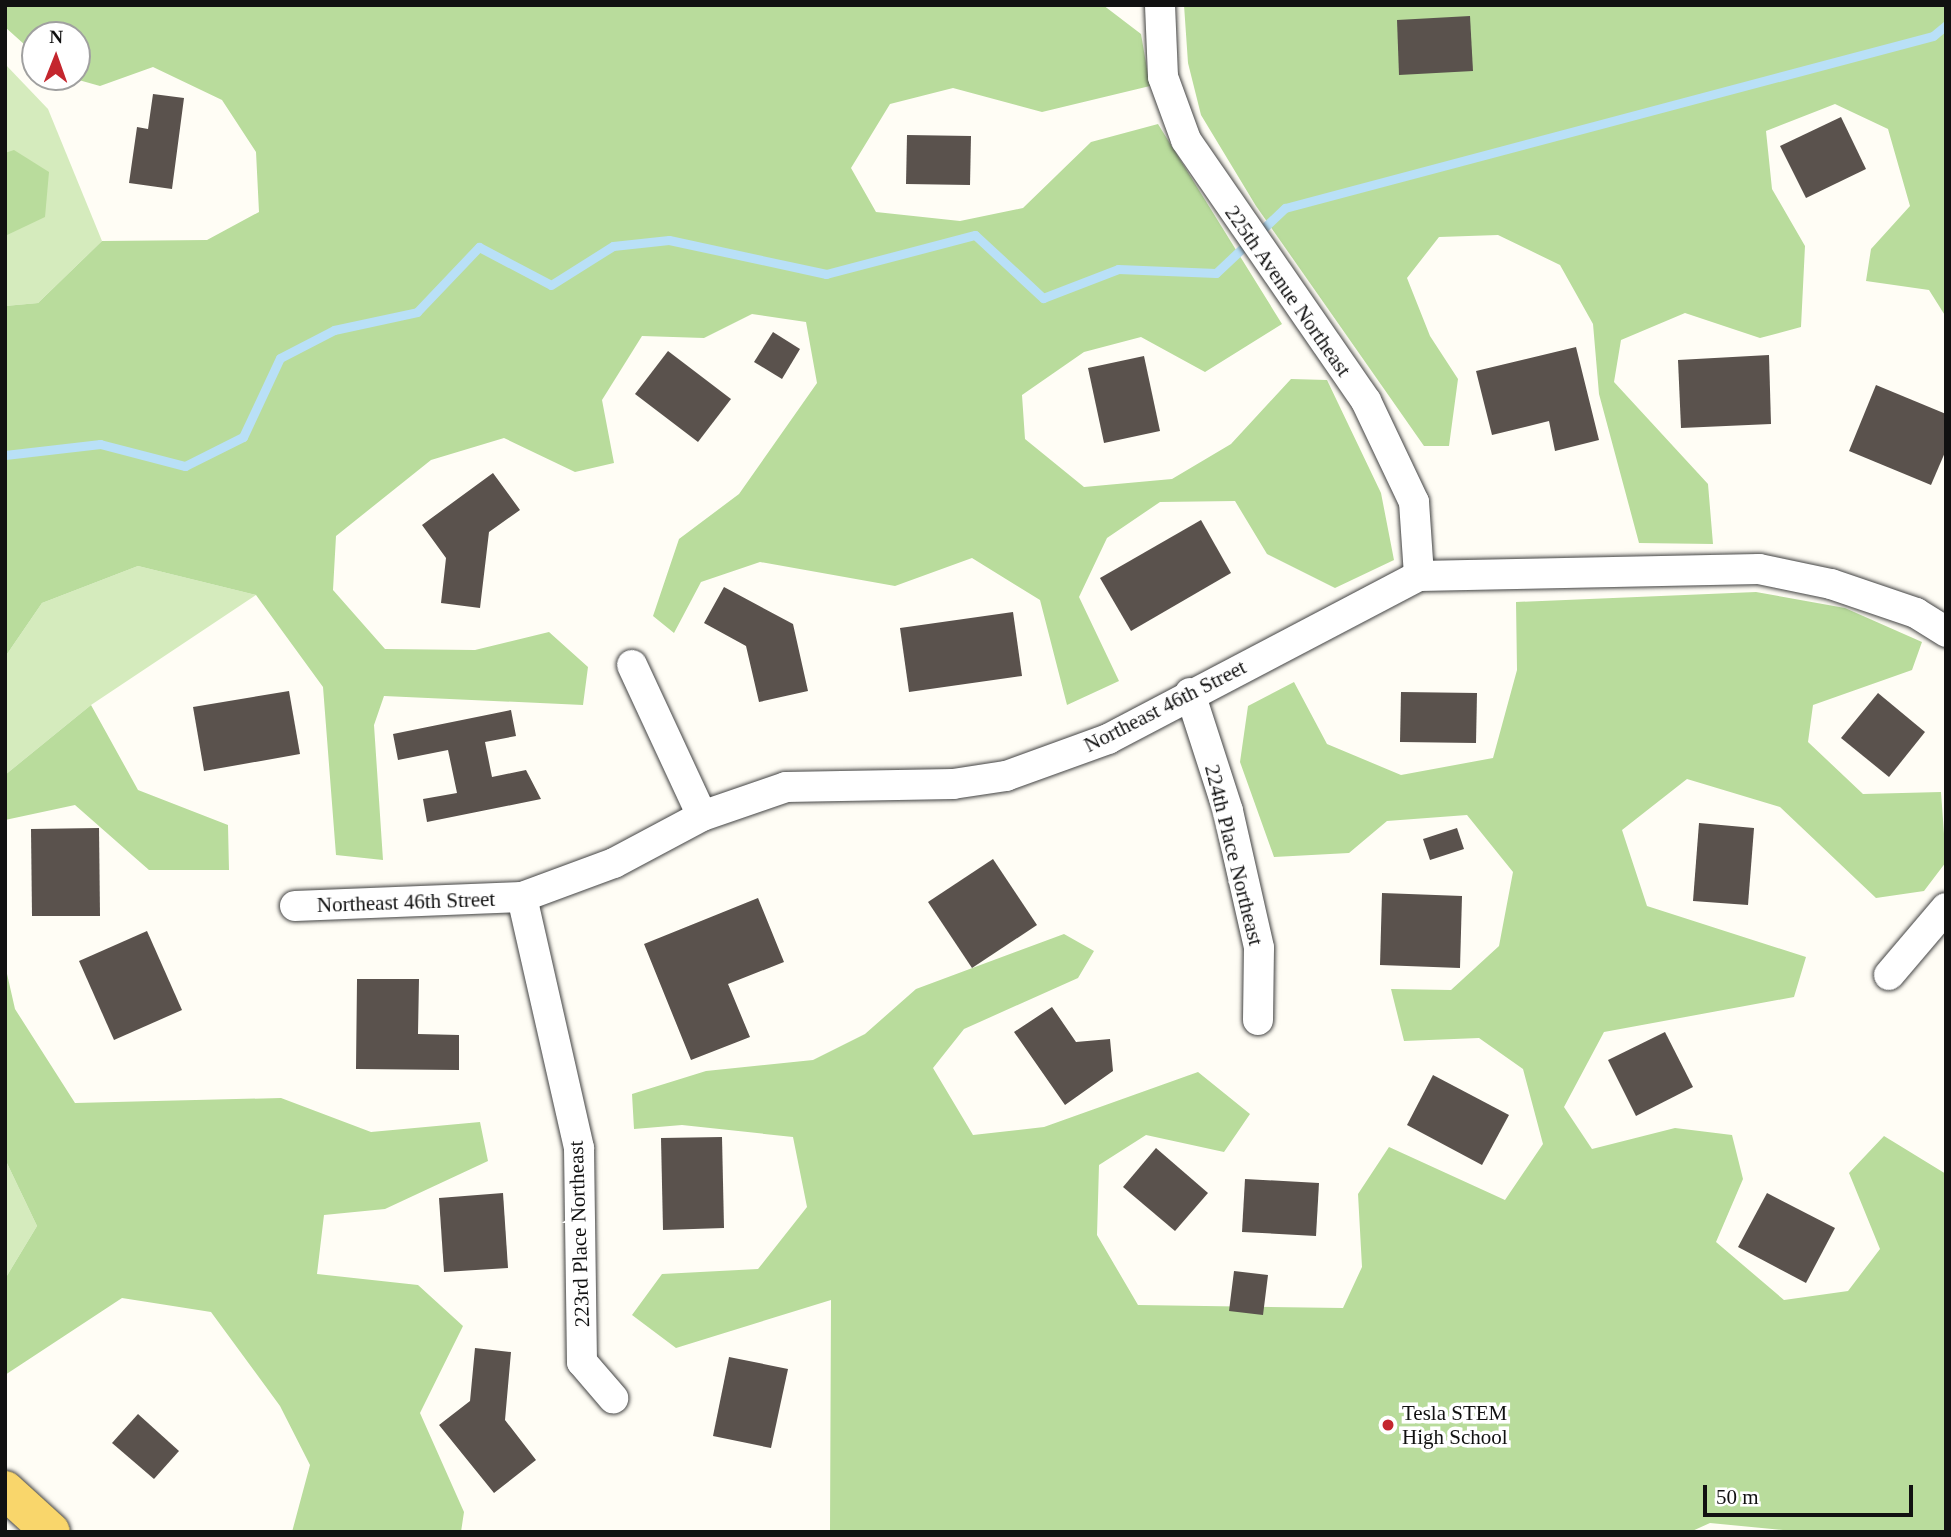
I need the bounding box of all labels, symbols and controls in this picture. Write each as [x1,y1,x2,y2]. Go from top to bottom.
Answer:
north arrow [21,21,91,91]
text: N [49,26,63,47]
street label: 225th Avenue Northeast [1219,200,1357,382]
street label: Northeast 46th Street [1080,654,1250,758]
street label: 224th Place Northeast [1199,762,1269,948]
street label: Northeast 46th Street [316,886,496,918]
street label: 223rd Place Northeast [563,1140,595,1328]
place label: Tesla STEM High School [1402,1400,1508,1450]
marker: Tesla STEM High School [1380,1417,1396,1433]
scale bar [1706,1470,1916,1514]
text: 50 m [1716,1485,1759,1509]

